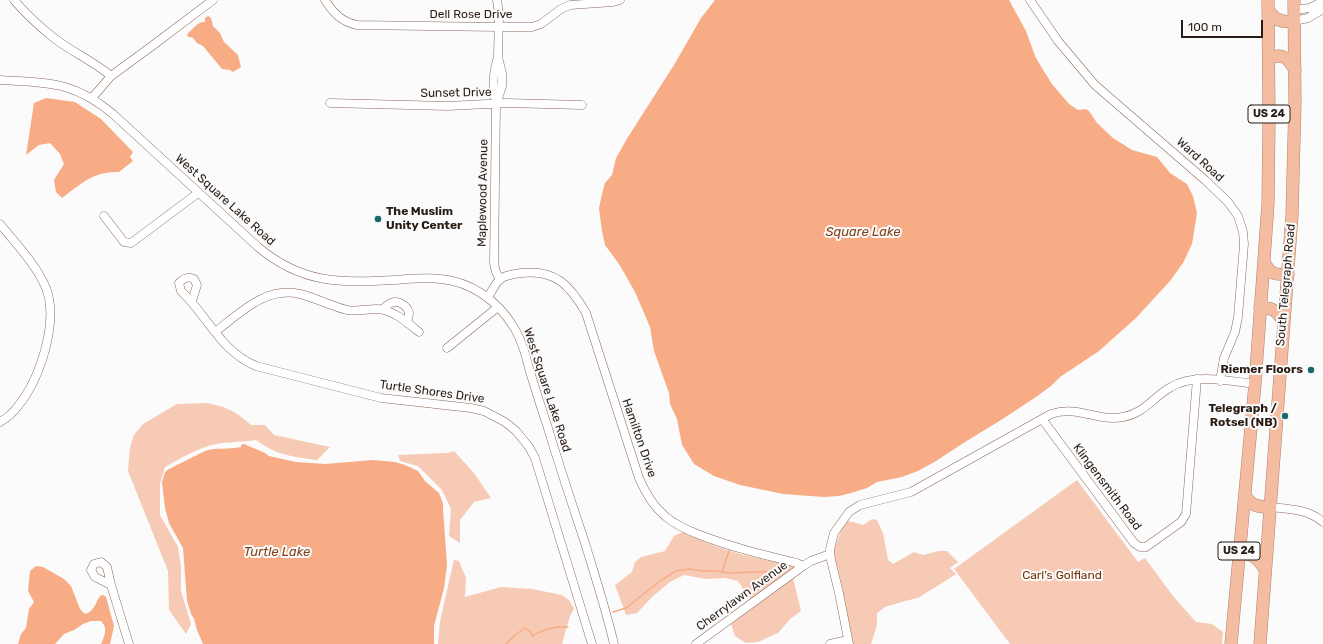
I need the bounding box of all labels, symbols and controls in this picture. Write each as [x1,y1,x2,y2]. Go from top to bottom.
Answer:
street label: Dell Rose Drive [429,8,513,22]
scale bar [1183,12,1265,38]
text: 100 m [1188,20,1222,34]
street label: Sunset Drive [420,85,492,101]
road number: US 24 [1248,105,1290,123]
street label: Ward Road [1173,135,1227,185]
street label: Maplewood Avenue [475,139,491,247]
street label: West Square Lake Road [172,151,278,249]
place label: The Muslim Unity Center [386,205,463,233]
marker: The Muslim Unity Center [373,214,383,224]
street label: South Telegraph Road [1273,223,1299,347]
water label: Square Lake [825,224,901,240]
street label: West Square Lake Road [520,326,574,454]
place label: Riemer Floors [1220,363,1303,377]
marker: Riemer Floors [1306,365,1316,375]
street label: Turtle Shores Drive [379,378,485,406]
street label: Hamilton Drive [619,397,659,479]
place label: Telegraph / Rotsel (NB) [1208,402,1277,430]
marker: Telegraph / Rotsel (NB) [1280,411,1290,421]
street label: Klingensmith Road [1070,441,1144,533]
road number: US 24 [1218,542,1260,560]
water label: Turtle Lake [244,544,310,560]
street label: Cherrylawn Avenue [694,558,790,634]
park label: Carl's Golfland [1022,569,1102,583]

